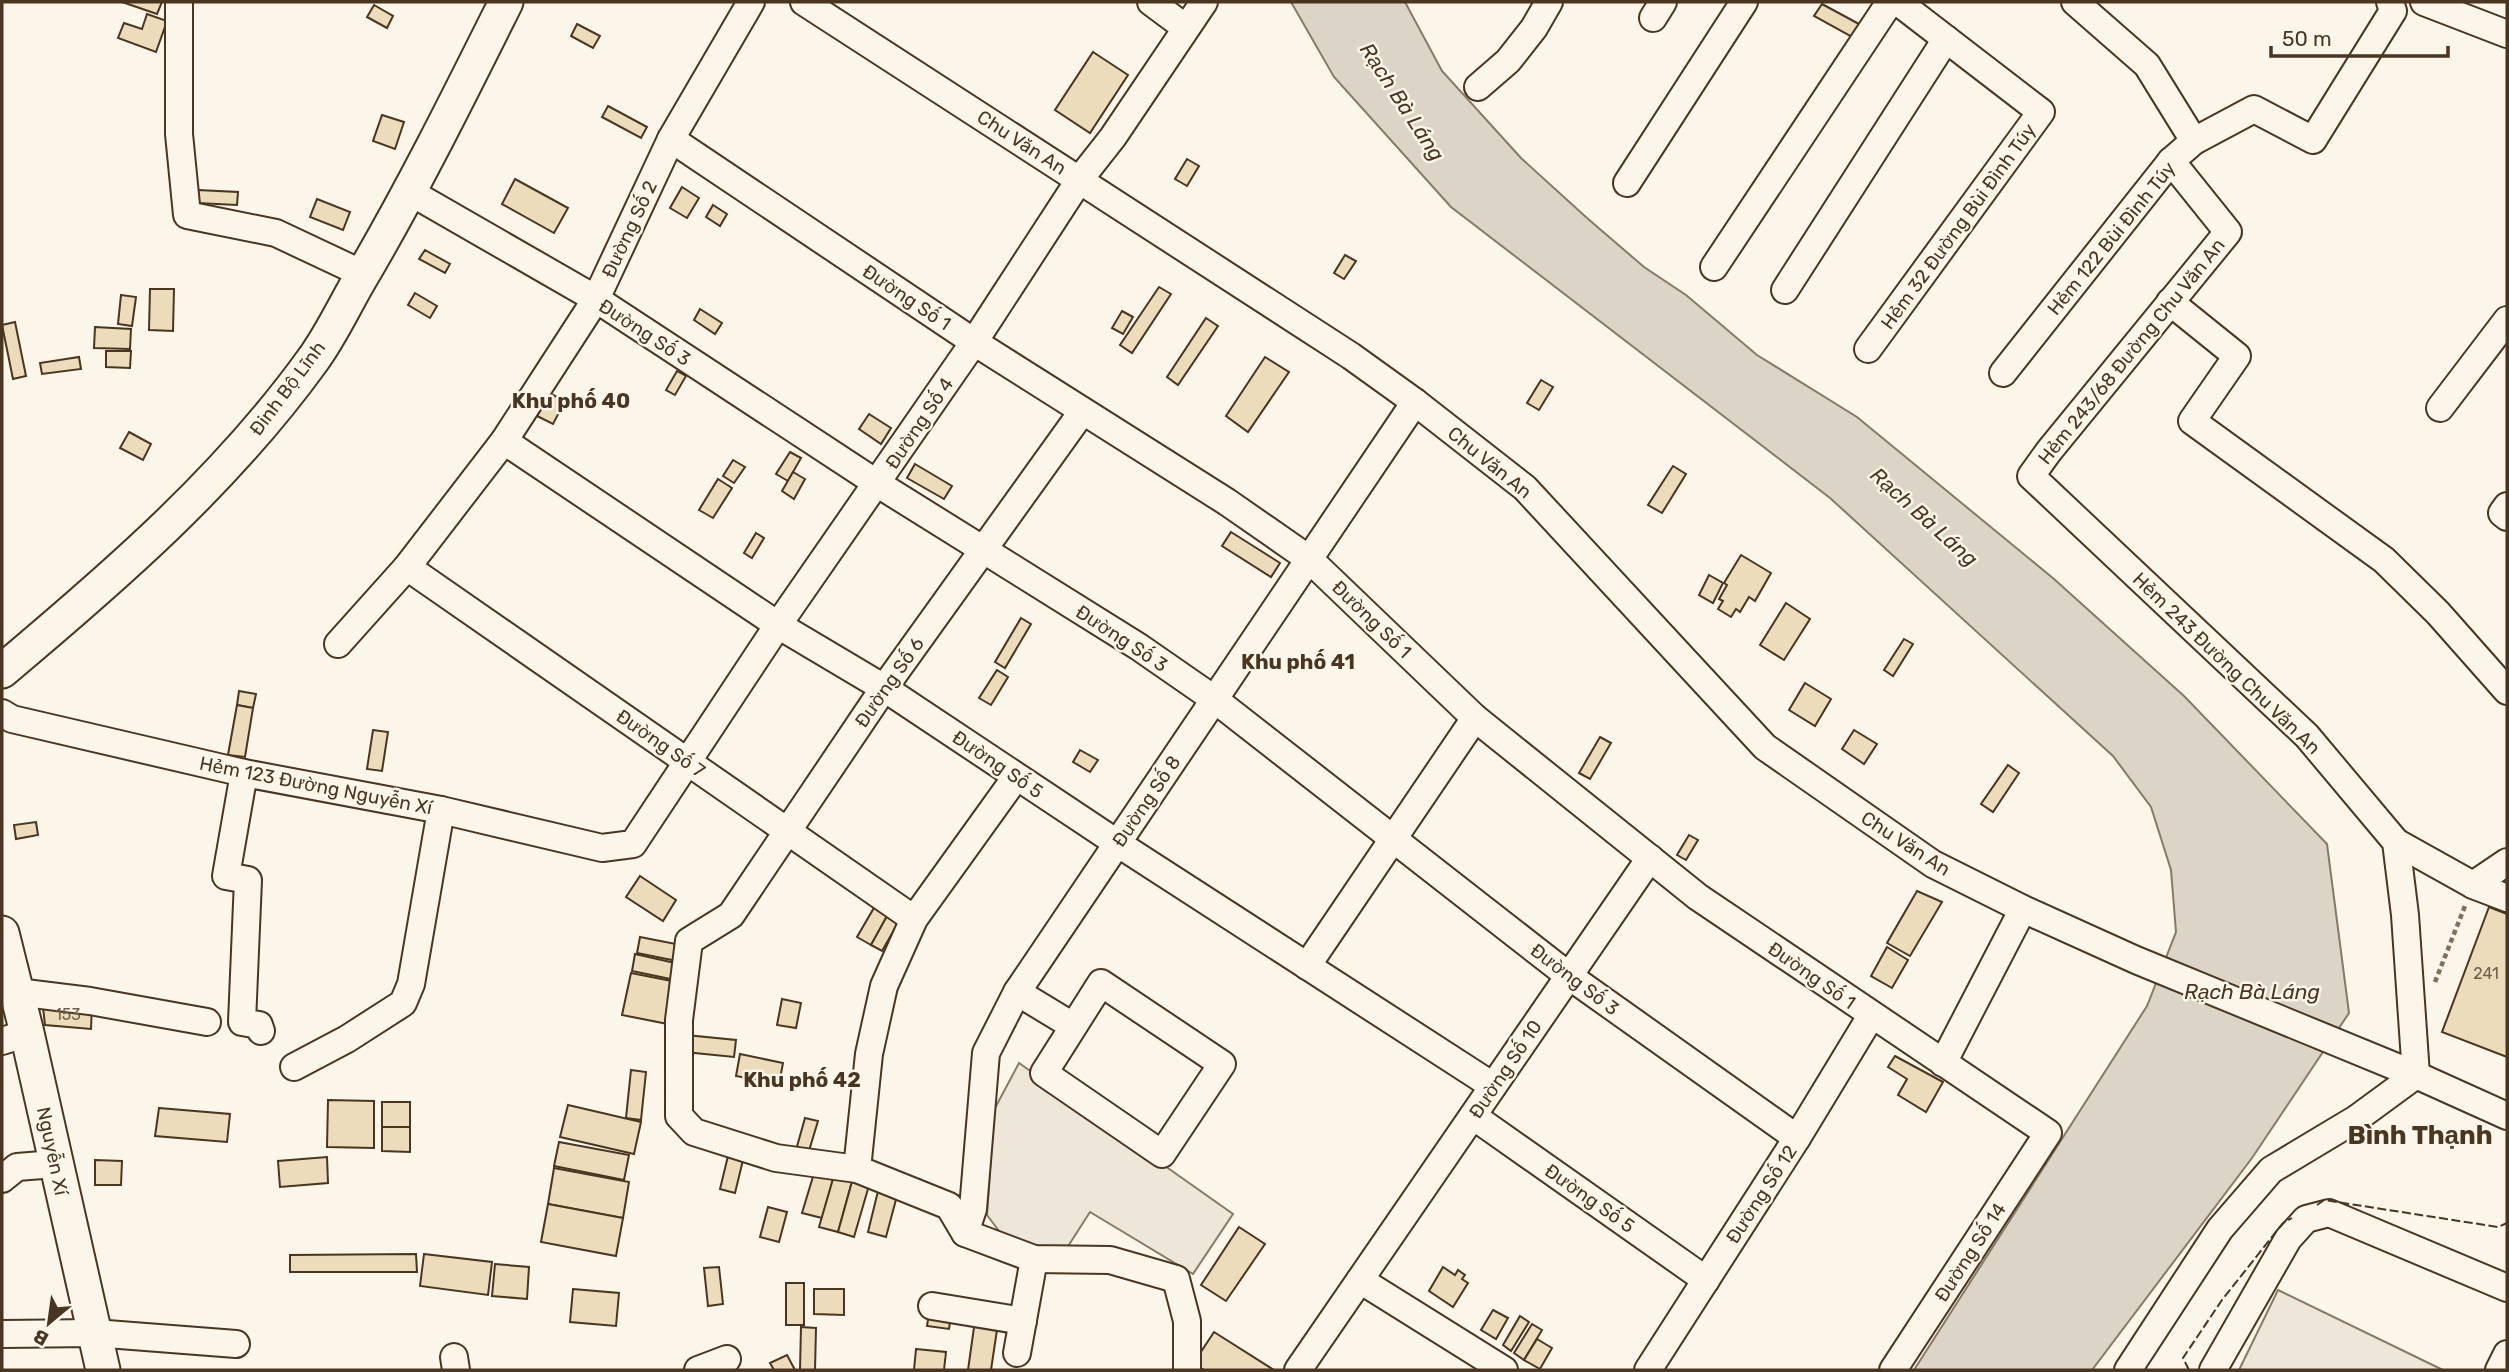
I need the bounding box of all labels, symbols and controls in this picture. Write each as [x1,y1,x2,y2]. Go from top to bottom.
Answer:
scale bar [2271,14,2448,58]
text: 50 m [2282,26,2332,51]
water label: Rạch Bà Láng [1355,38,1450,166]
street label: Chu Văn An [973,105,1071,180]
street label: Hẻm 32 Đường Bùi Đình Túy [1876,119,2041,334]
street label: Hẻm 122 Bùi Đình Túy [2042,157,2180,320]
street label: Đường Số 2 [597,177,662,281]
street label: Hẻm 243/68 Đường Chu Văn An [2033,234,2230,469]
street label: Đường Số 1 [858,259,955,335]
street label: Đường Số 3 [595,294,695,371]
street label: Đinh Bộ Lĩnh [245,337,330,440]
street label: Đường Số 4 [880,373,958,473]
district label: Khu phố 40 [512,388,630,413]
street label: Chu Văn An [1443,421,1536,503]
water label: Rạch Bà Láng [1865,462,1983,571]
street label: Hẻm 243 Đường Chu Văn An [2128,568,2325,759]
street label: Đường Số 1 [1327,576,1416,663]
street label: Đường Số 3 [1072,600,1172,677]
street label: Đường Số 6 [850,633,929,732]
district label: Khu phố 41 [1241,649,1355,674]
street label: Đường Số 7 [612,704,710,783]
street label: Đường Số 5 [948,726,1048,803]
street label: Đường Số 8 [1107,751,1185,851]
street label: Hẻm 123 Đường Nguyễn Xí [198,752,436,820]
street label: Chu Văn An [1857,806,1955,881]
street label: Đường Số 1 [1764,937,1860,1014]
street label: Đường Số 3 [1526,939,1623,1020]
house number: 241 [2473,964,2499,983]
water label: Rạch Bà Láng [2184,979,2320,1004]
house number: 153 [55,1005,81,1024]
street label: Đường Số 10 [1464,1016,1547,1123]
district label: Khu phố 42 [743,1067,861,1092]
street label: Nguyễn Xí [32,1105,73,1199]
district label: Bình Thạnh [2347,1120,2493,1151]
street label: Đường Số 12 [1721,1141,1802,1248]
street label: Đường Số 5 [1540,1159,1639,1238]
street label: Đường Số 14 [1930,1198,2011,1306]
north arrow [14,1288,84,1358]
text: B [30,1324,52,1351]

